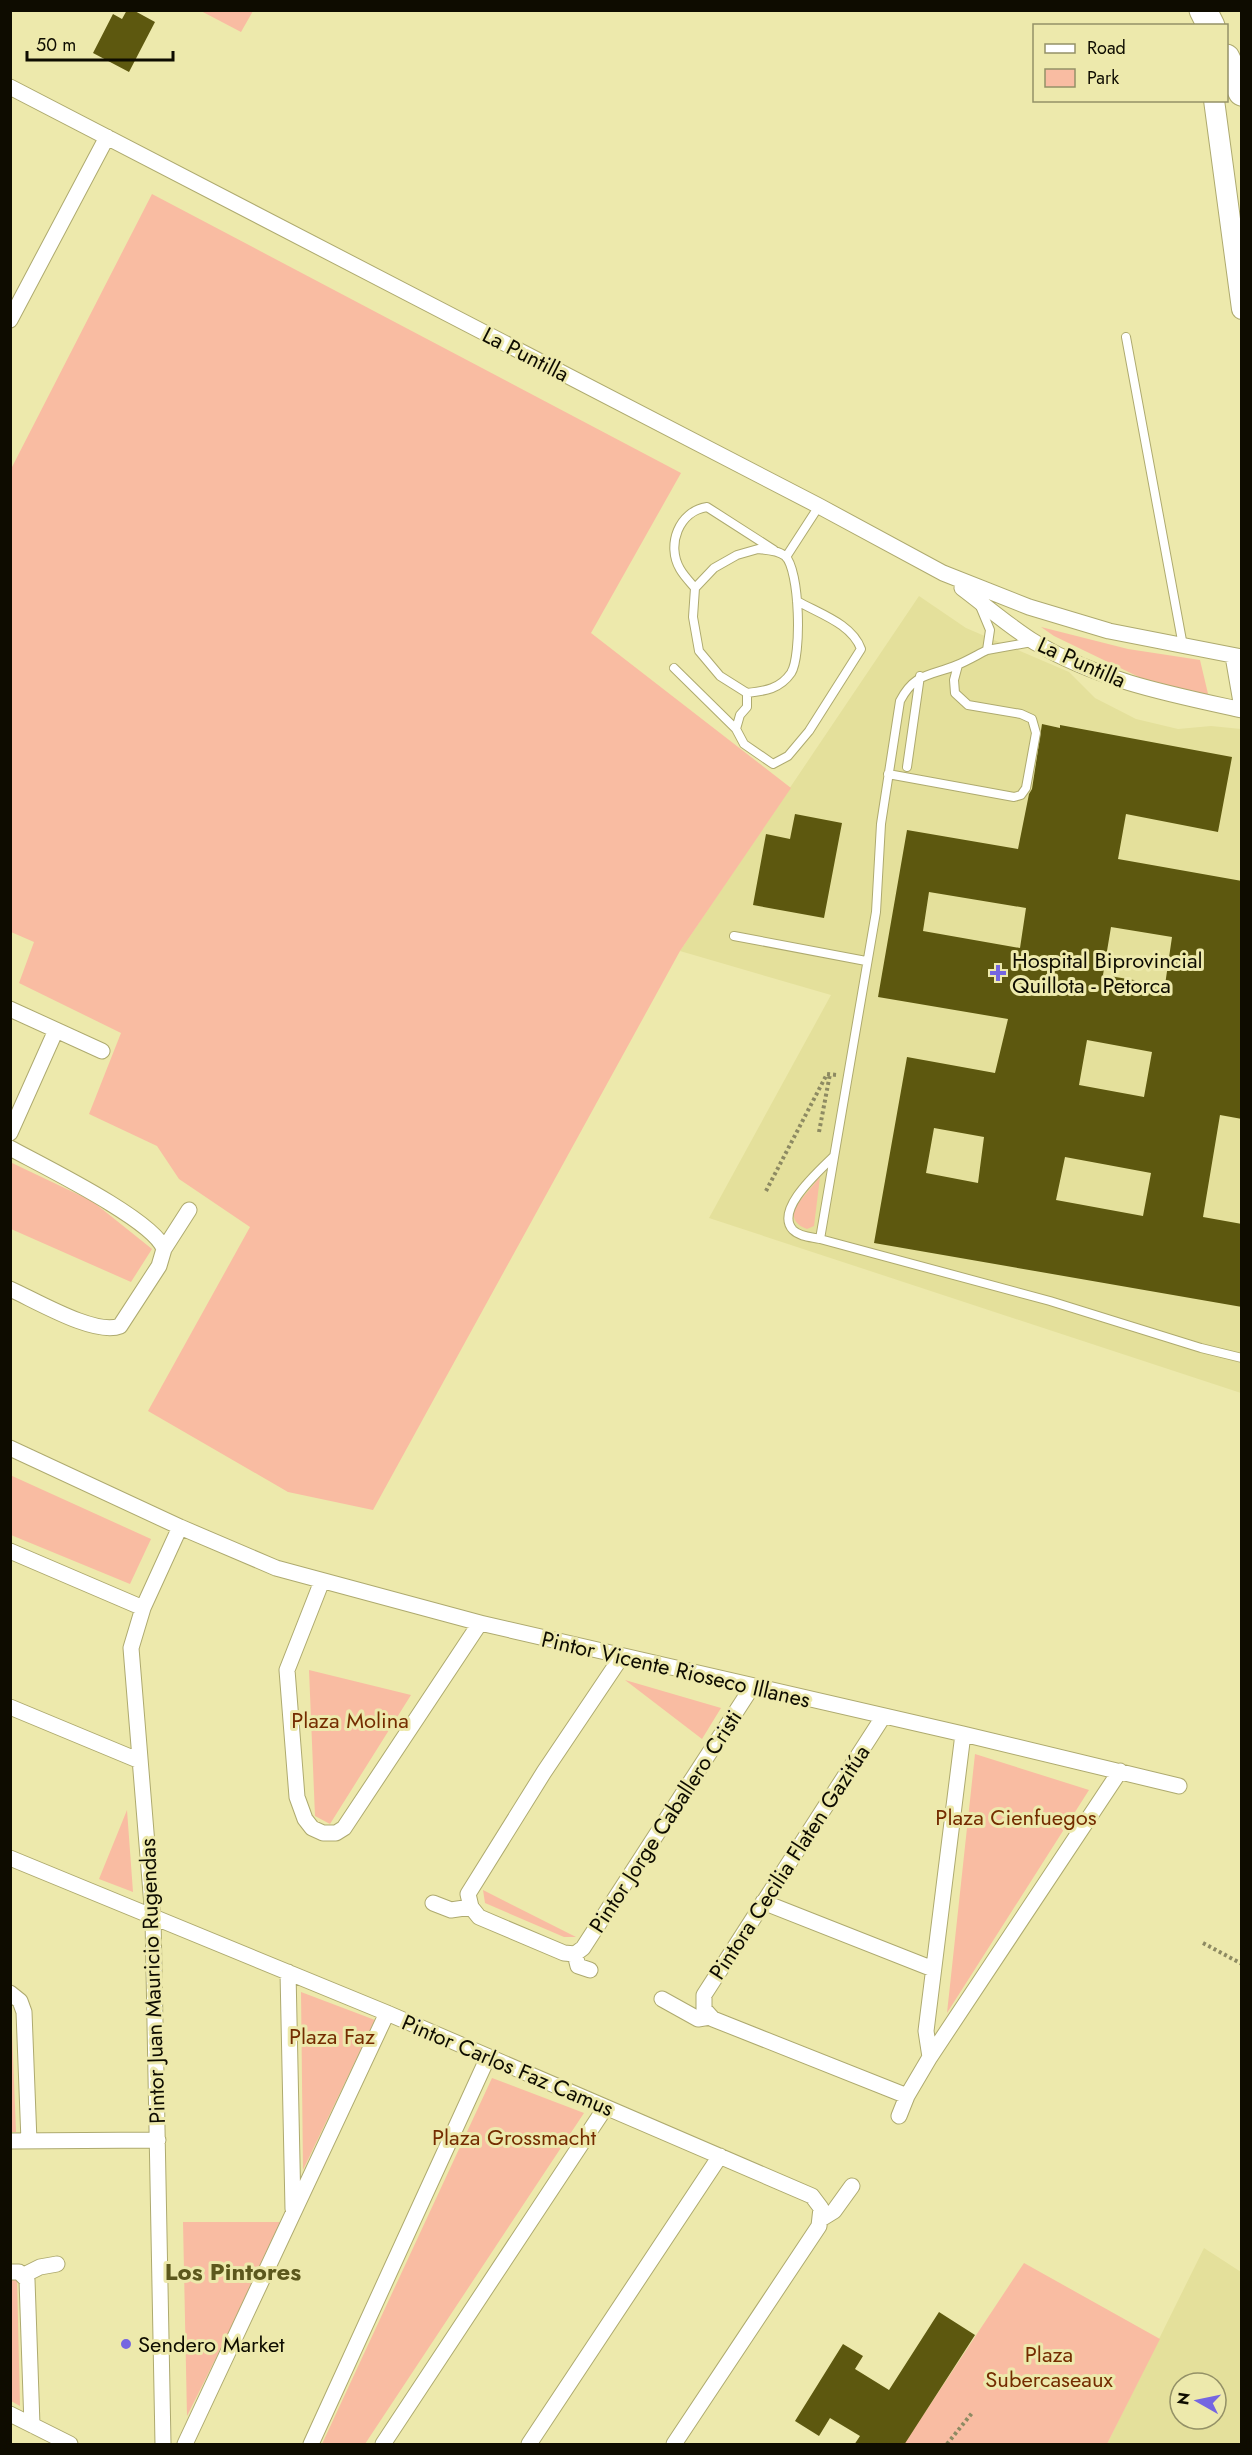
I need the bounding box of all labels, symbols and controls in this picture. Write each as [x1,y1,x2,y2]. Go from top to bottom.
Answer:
scale bar [27,24,172,62]
legend [1033,24,1228,102]
text: 50 m [36,32,76,58]
text: Road [1087,35,1126,61]
text: Park [1087,65,1119,91]
street label: La Puntilla [477,319,575,389]
street label: La Puntilla [1033,628,1131,696]
place label: Hospital Biprovincial Quillota - Petorca [1012,944,1203,1001]
marker: Hospital Biprovincial Quillota - Petorca [989,964,1007,982]
street label: Pintor Vicente Rioseco Illanes [539,1622,814,1716]
street label: Pintor Jorge Caballero Cristi [581,1703,749,1939]
park label: Plaza Molina [291,1704,409,1736]
street label: Pintora Cecilia Flaten Gazitúa [701,1738,877,1986]
park label: Plaza Cienfuegos [935,1801,1097,1833]
street label: Pintor Juan Mauricio Rugendas [131,1838,173,2124]
street label: Pintor Carlos Faz Camus [397,2006,619,2124]
park label: Plaza Faz [289,2020,375,2052]
park label: Plaza Grossmacht [432,2121,597,2153]
district label: Los Pintores [165,2254,301,2289]
place label: Sendero Market [138,2328,285,2360]
marker: Sendero Market [119,2337,133,2351]
park label: Plaza Subercaseaux [985,2338,1113,2395]
north arrow [1168,2371,1228,2431]
text: N [1171,2391,1196,2407]

